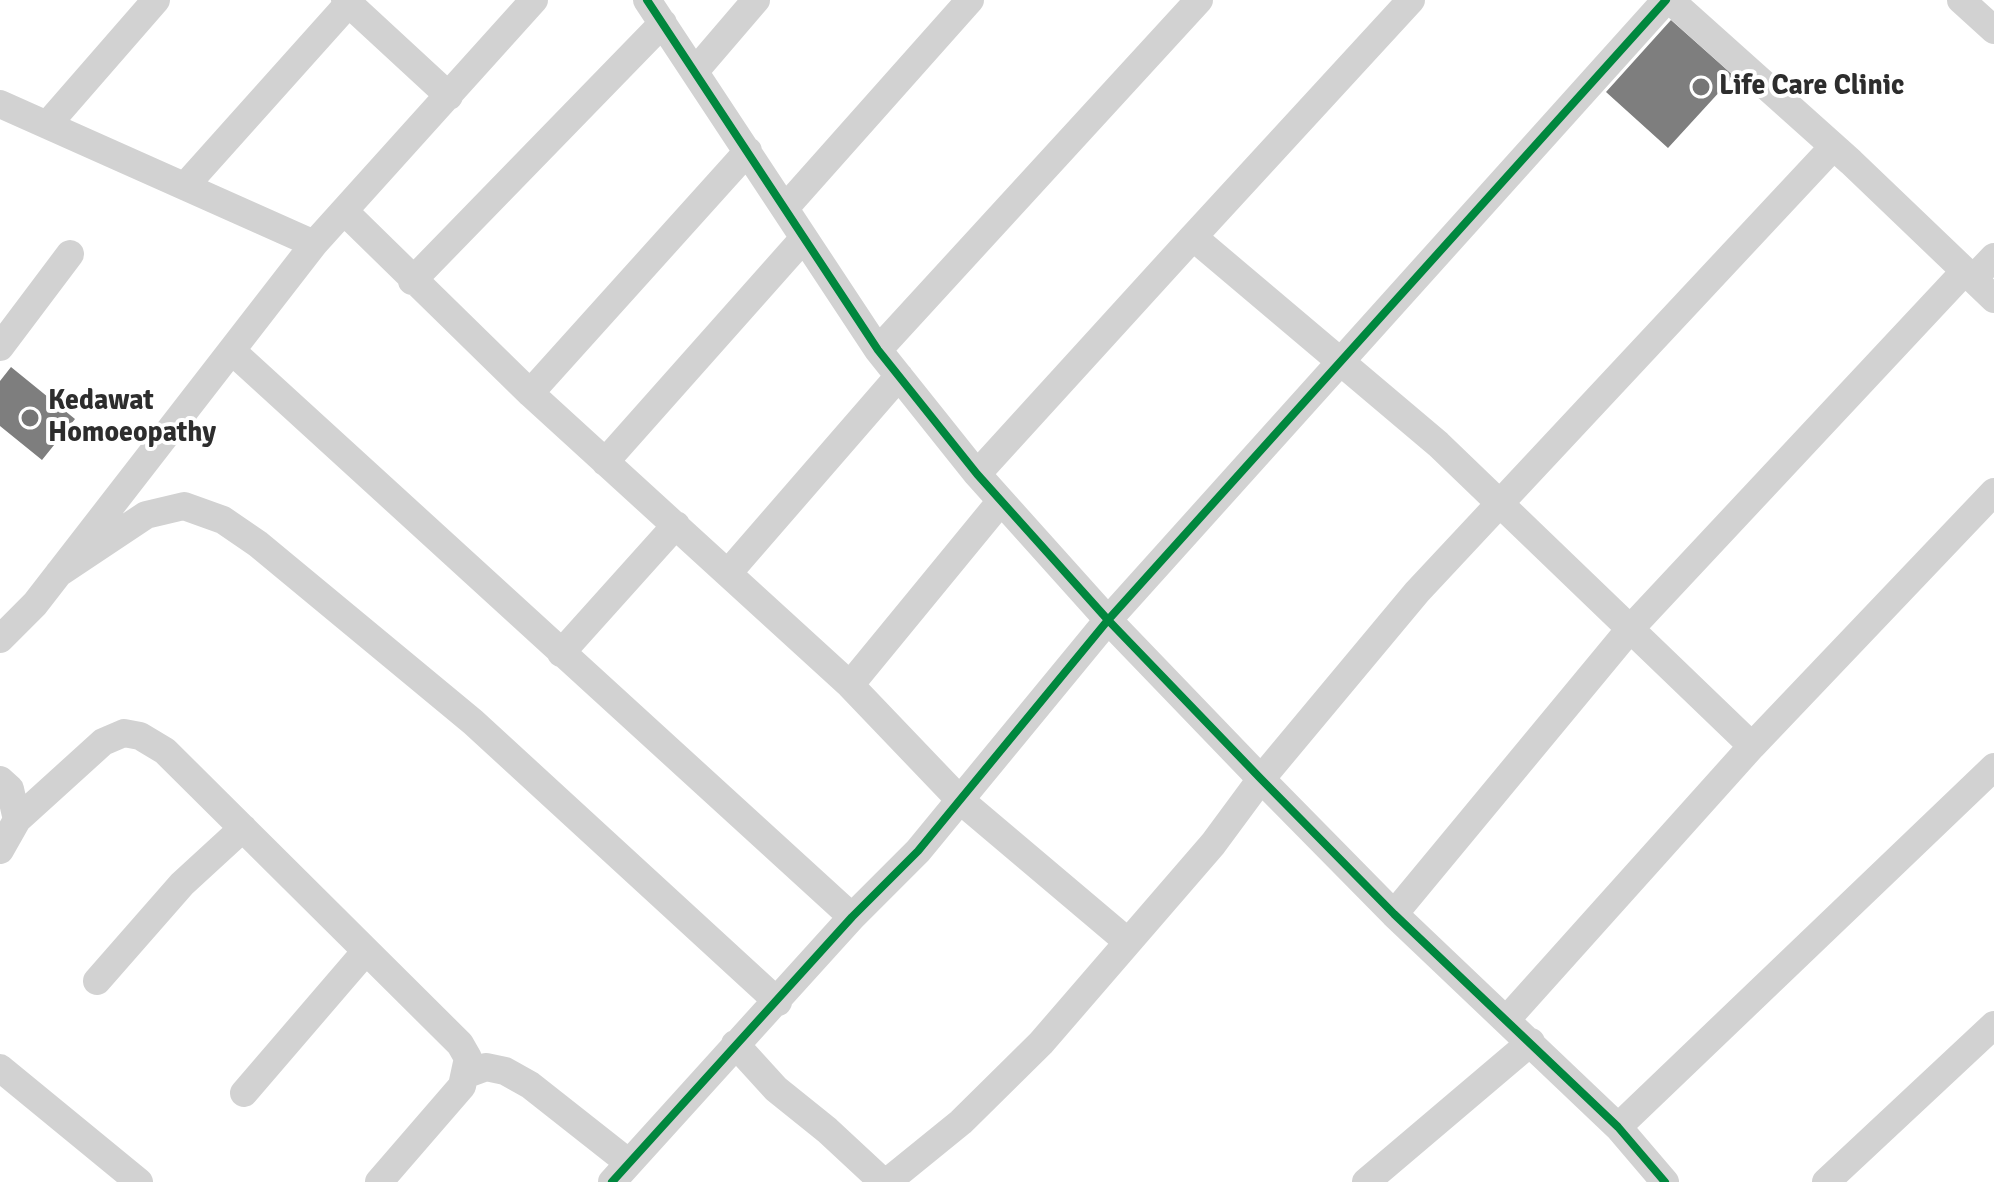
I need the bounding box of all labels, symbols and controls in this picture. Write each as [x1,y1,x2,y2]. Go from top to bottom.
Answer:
place label: Life Care Clinic [1719,70,1904,104]
marker: Life Care Clinic [1690,76,1712,98]
place label: Kedawat Homoeopathy [48,385,216,451]
marker: Kedawat Homoeopathy [19,407,41,429]

